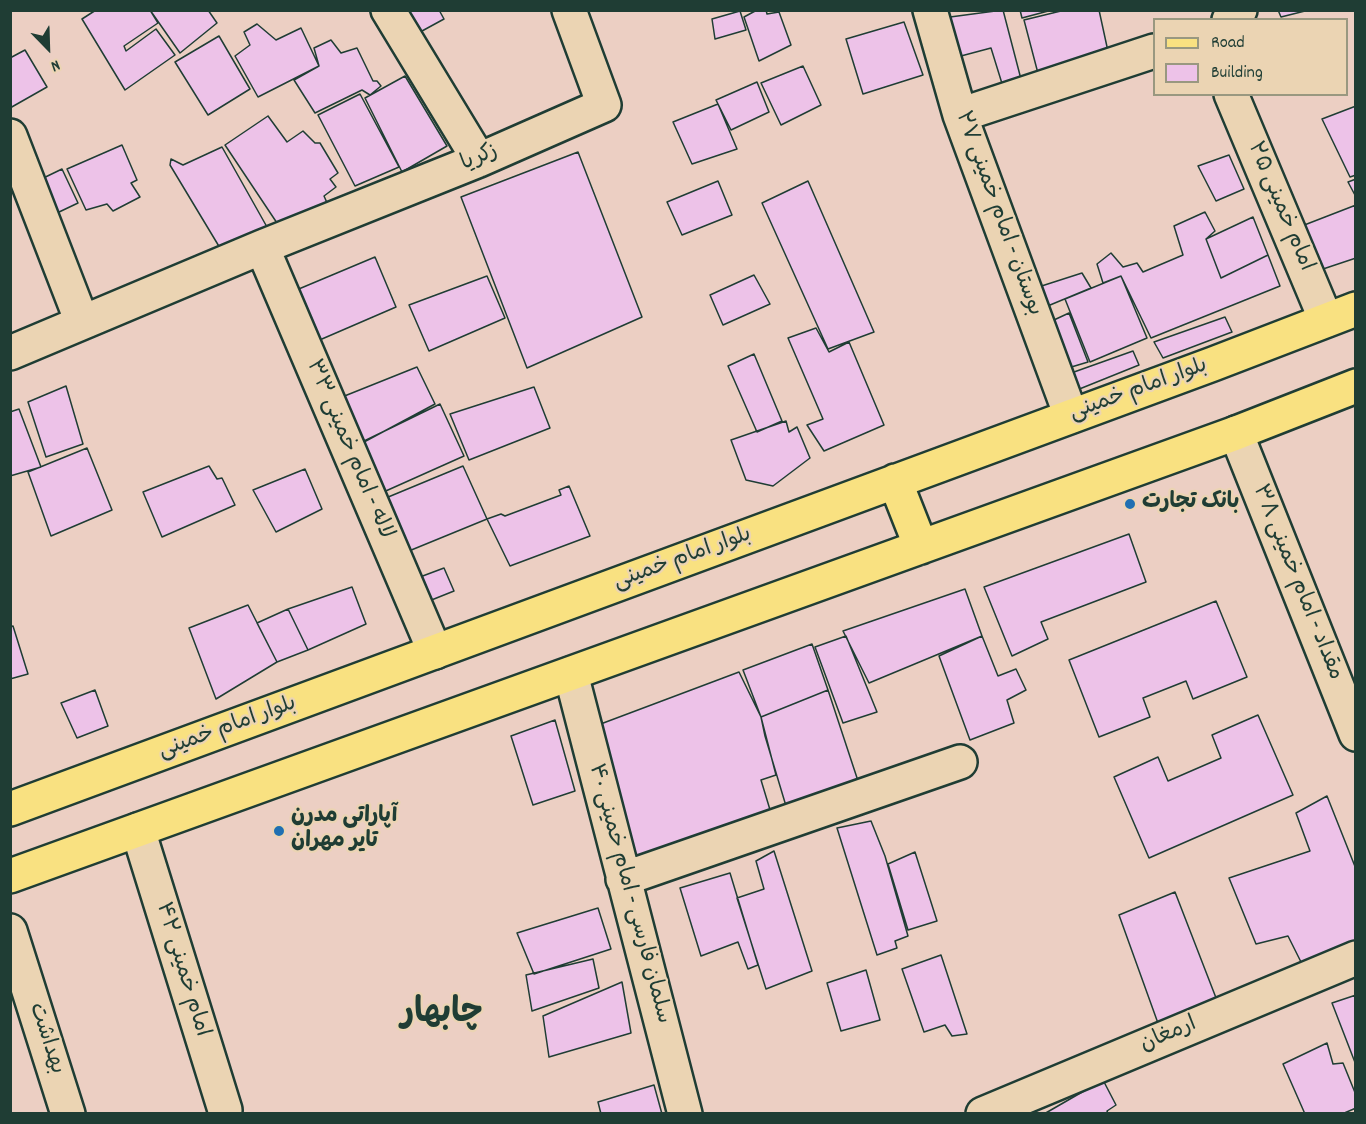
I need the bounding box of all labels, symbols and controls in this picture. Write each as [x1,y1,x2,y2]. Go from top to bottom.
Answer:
north arrow [18,18,78,78]
legend [1153,18,1348,96]
text: Road [1211,31,1245,56]
text: N [47,53,63,77]
text: Building [1211,61,1263,86]
street label: بوستان - امام خمینی ۲۷ [948,108,1046,320]
street label: امام خمینی ۲۵ [1240,138,1318,276]
street label: زکریا [457,139,503,179]
street label: بلوار امام خمینی [1066,354,1212,428]
street label: لاله - امام خمینی ۳۳ [298,356,398,544]
street label: مقداد - امام خمینی ۳۸ [1245,481,1347,685]
place label: بانک تجارت [1142,491,1239,517]
marker: بانک تجارت [1123,497,1137,511]
street label: بلوار امام خمینی [610,523,756,597]
street label: بلوار امام خمینی [155,692,301,766]
street label: سلمان فارسی - امام خمینی ۴۰ [581,761,675,1027]
place label: آپاراتی مدرن تایر مهران [291,805,397,856]
marker: آپاراتی مدرن تایر مهران [272,824,286,838]
street label: امام خمینی ۴۲ [148,900,214,1040]
district label: چابهار [401,996,483,1036]
street label: بهداشت [21,1000,69,1078]
street label: ارمغان [1137,1012,1201,1060]

